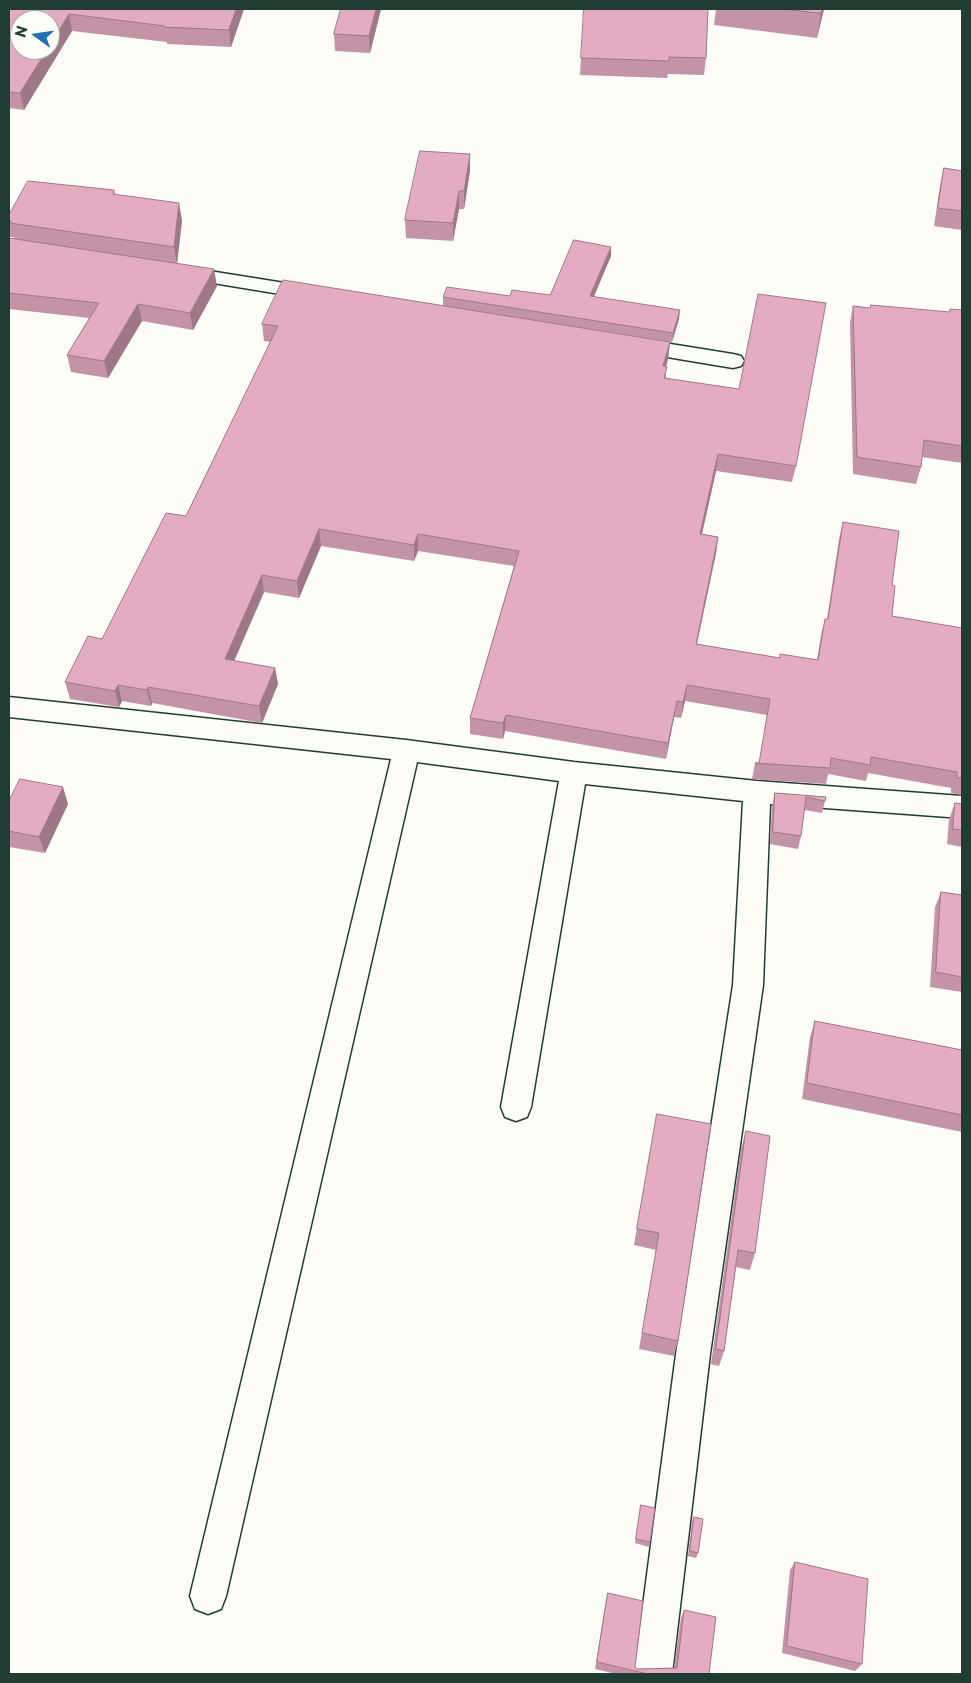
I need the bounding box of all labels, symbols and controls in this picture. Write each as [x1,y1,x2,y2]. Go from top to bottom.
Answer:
north arrow [10,10,60,60]
text: N [9,24,32,39]

